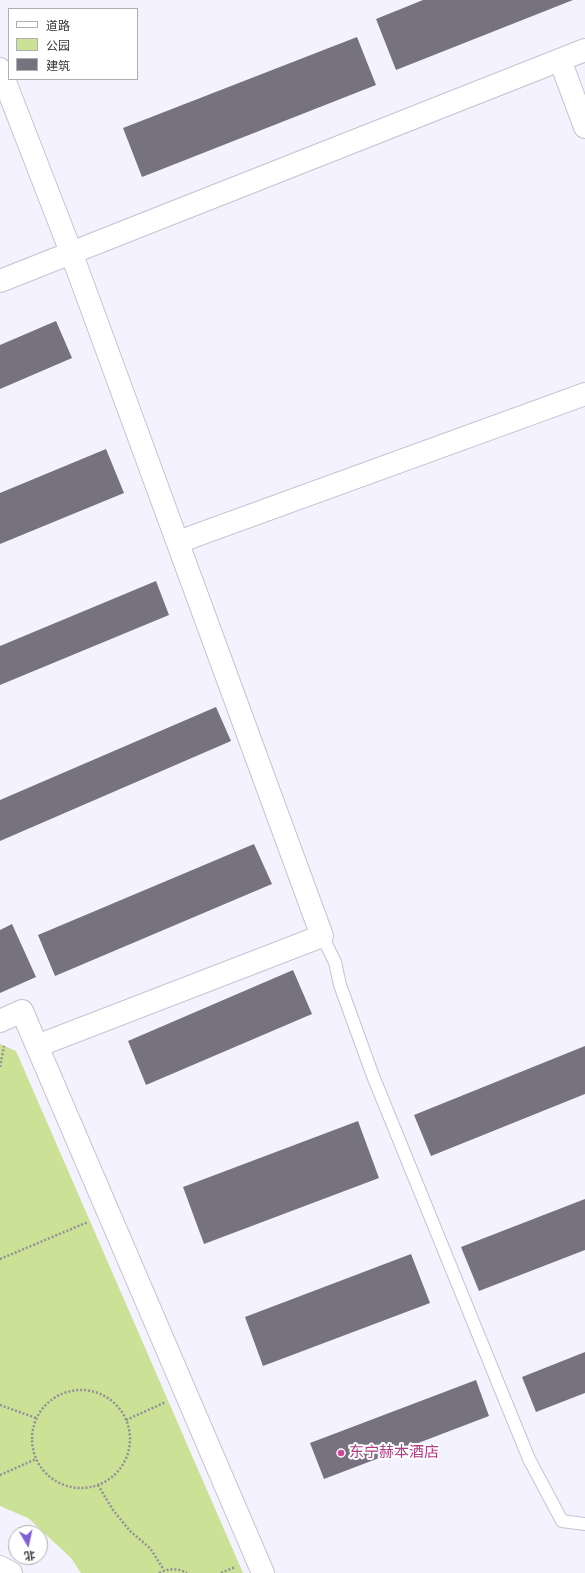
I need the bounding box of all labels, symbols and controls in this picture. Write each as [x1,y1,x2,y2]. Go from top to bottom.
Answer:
legend [8,8,138,80]
text: 道路 [46,18,70,33]
text: 公园 [46,38,70,53]
text: 建筑 [46,58,70,73]
place label: 东宁赫本酒店 [349,1444,439,1462]
marker: 东宁赫本酒店 [336,1448,346,1458]
north arrow [8,1525,48,1565]
text: 北 [23,1548,36,1564]

